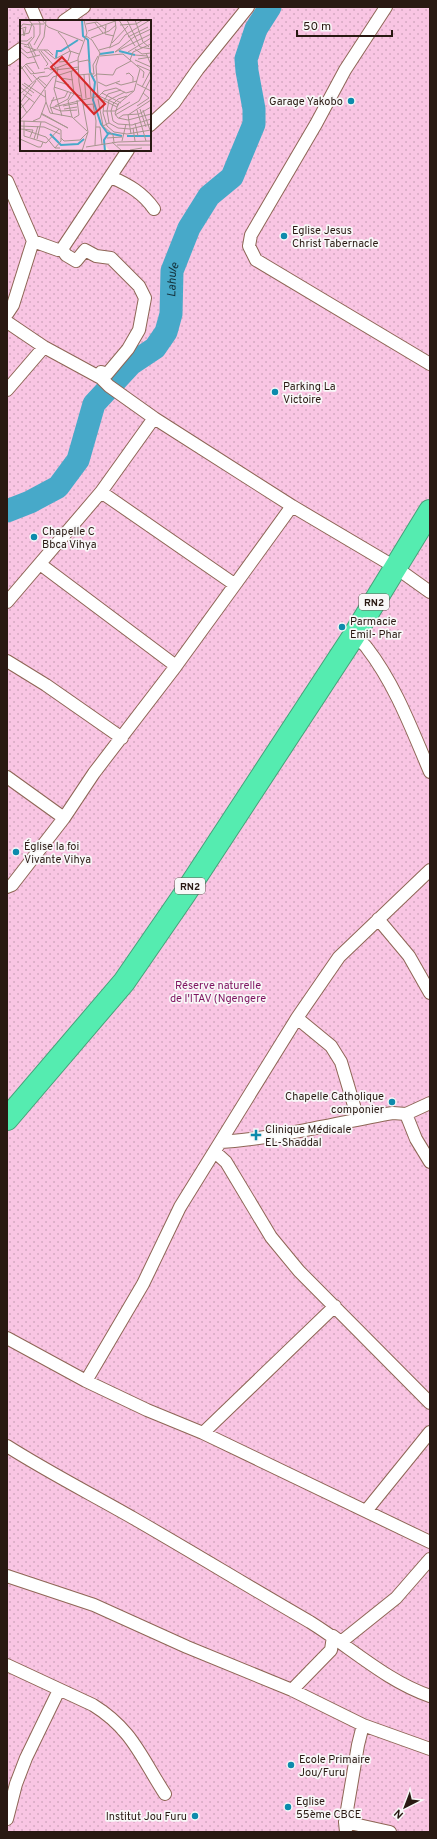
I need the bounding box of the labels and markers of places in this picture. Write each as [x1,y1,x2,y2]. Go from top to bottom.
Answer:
place label: Garage Yakobo [269,95,343,109]
marker: Garage Yakobo [346,96,356,106]
place label: Eglise Jesus Christ Tabernacle [292,224,378,251]
marker: Eglise Jesus Christ Tabernacle [279,231,289,241]
place label: Parking La Victoire [283,380,336,407]
marker: Parking La Victoire [270,387,280,397]
place label: Chapelle C Bbca Vihya [42,525,97,552]
marker: Chapelle C Bbca Vihya [29,532,39,542]
place label: Parmacie Emil- Phar [350,615,403,642]
marker: Parmacie Emil- Phar [337,622,347,632]
place label: Église la foi Vivante Vihya [24,839,91,867]
marker: Église la foi Vivante Vihya [11,847,21,857]
place label: Chapelle Catholique componier [285,1090,385,1117]
marker: Chapelle Catholique componier [387,1097,397,1107]
place label: Clinique Médicale EL-Shaddal [265,1123,351,1150]
marker: Clinique Médicale EL-Shaddal [250,1129,262,1141]
place label: Ecole Primaire Jou/Furu [299,1753,370,1780]
marker: Ecole Primaire Jou/Furu [286,1760,296,1770]
place label: Eglise 55ème CBCE [296,1795,361,1822]
marker: Eglise 55ème CBCE [283,1802,293,1812]
place label: Institut Jou Furu [106,1810,187,1824]
marker: Institut Jou Furu [190,1811,200,1821]

